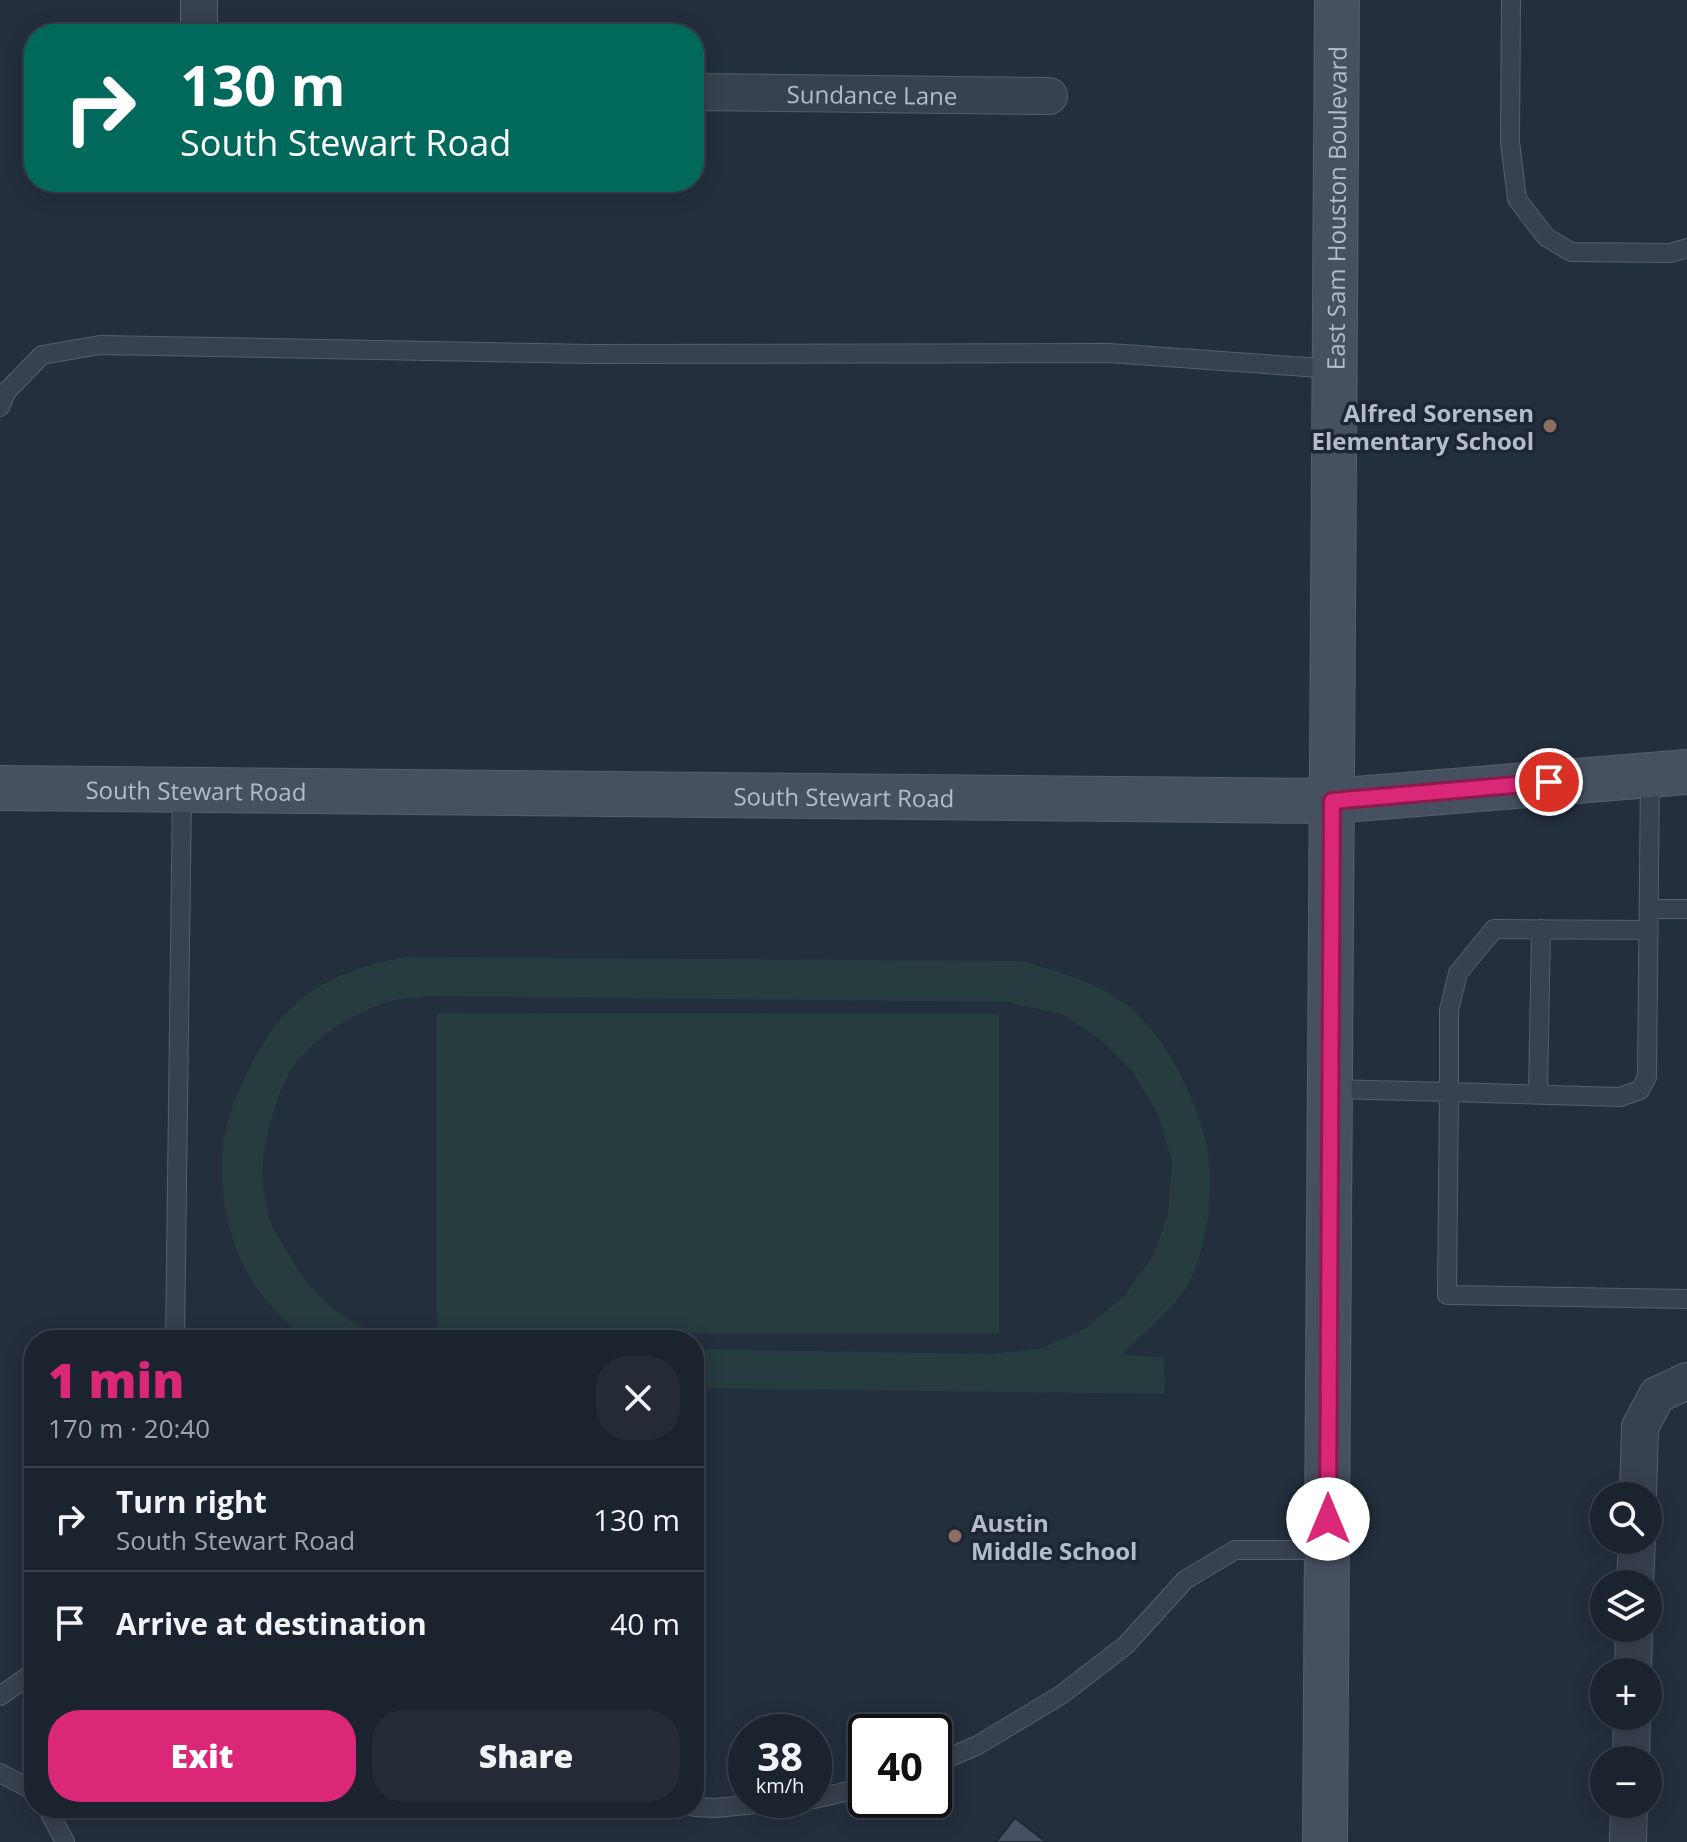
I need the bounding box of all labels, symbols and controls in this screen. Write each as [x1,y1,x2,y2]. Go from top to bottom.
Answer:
text: 130 m [180,46,346,122]
street label: East Sam Houston Boulevard [1318,46,1353,370]
icon: right [48,56,152,160]
street label: Sundance Lane [786,77,957,111]
text: South Stewart Road [180,118,511,167]
place label: Alfred Sorensen Elementary School [1311,396,1534,457]
marker: Alfred Sorensen Elementary School [1541,417,1559,435]
pin [1515,748,1583,816]
icon: arrive [1527,760,1571,804]
street label: South Stewart Road [85,772,307,807]
street label: South Stewart Road [733,779,955,814]
text: 1 min [48,1347,184,1412]
button: close [596,1356,680,1440]
text: 170 m · 20:40 [48,1410,210,1446]
position arrow [1286,1477,1370,1561]
text: Turn right [116,1481,267,1522]
map controls [1590,1482,1662,1818]
button: search [1590,1482,1662,1554]
icon: right [48,1497,92,1541]
text: 130 m [593,1499,680,1540]
place label: Austin Middle School [971,1506,1137,1567]
text: South Stewart Road [116,1522,355,1558]
marker: Austin Middle School [946,1527,964,1545]
button: layers [1590,1570,1662,1642]
icon: arrive [48,1601,92,1645]
text: Arrive at destination [116,1603,427,1644]
text: 40 m [610,1603,680,1644]
button: + [1590,1658,1662,1730]
button: Exit [48,1710,356,1802]
button: Share [372,1710,680,1802]
speed limit sign: 40 [848,1714,952,1818]
text: 38 [757,1728,803,1783]
button: − [1590,1746,1662,1818]
text: km/h [756,1772,804,1799]

